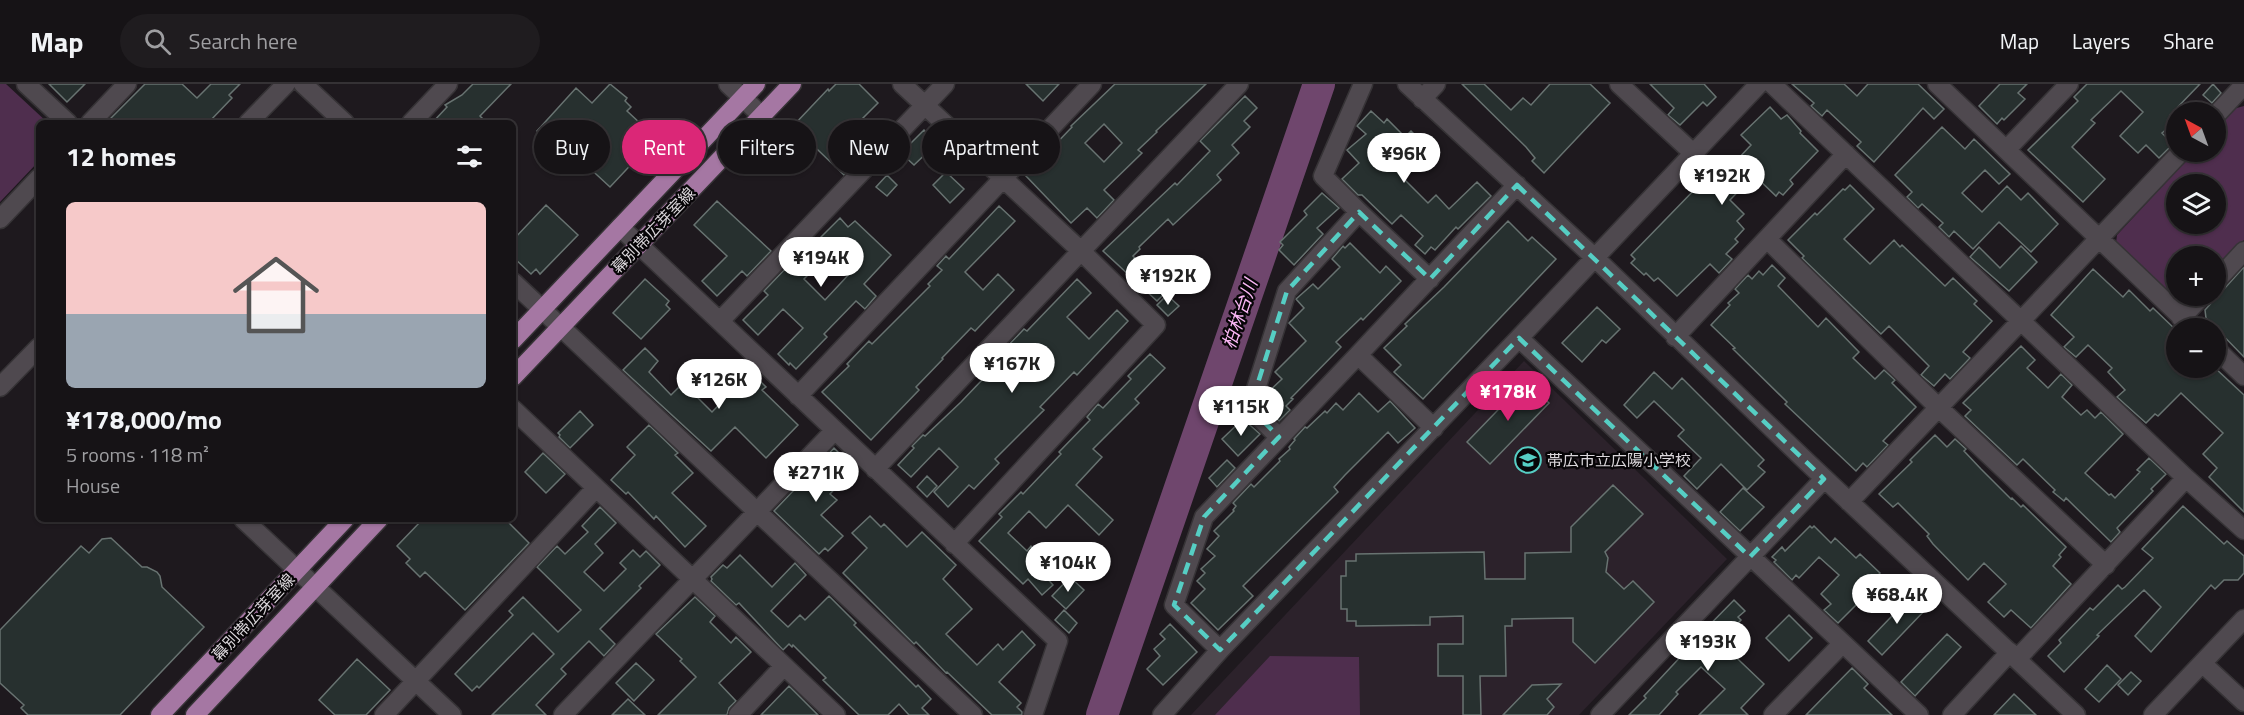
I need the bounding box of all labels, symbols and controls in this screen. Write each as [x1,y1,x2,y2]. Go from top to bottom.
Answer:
search box [120,14,540,68]
text: Map [30,20,84,63]
text: Search here [189,24,298,58]
icon: search [141,25,174,58]
text: Map [2000,25,2039,57]
text: Layers [2072,25,2130,57]
text: Share [2163,25,2214,57]
north arrow [2166,102,2226,162]
map controls [2166,102,2226,378]
chip: Buy [534,120,610,174]
chip: Rent [622,120,706,174]
chip: Filters [718,120,816,174]
chip: New [828,120,910,174]
chip: Apartment [922,120,1060,174]
pin: ¥96K [1368,133,1440,184]
text: 12 homes [66,137,176,176]
text: ¥96K [1381,137,1427,168]
icon: filters [453,140,486,173]
pin: ¥192K [1680,155,1764,206]
text: ¥192K [1694,159,1750,190]
button: layers [2166,174,2226,234]
street label: 幕別帯広芽室線 [605,181,701,279]
pin: ¥194K [779,237,863,288]
icon: home [222,241,330,349]
text: ¥194K [793,241,849,272]
button: + [2166,246,2226,306]
pin: ¥192K [1126,255,1210,306]
text: ¥192K [1140,259,1196,290]
water label: 柏林台川 [1215,274,1265,352]
button: − [2166,318,2226,378]
pin: ¥167K [970,343,1054,394]
text: ¥167K [984,347,1040,378]
pin: ¥126K [677,359,761,410]
text: ¥126K [691,363,747,394]
pin: ¥178K [1466,371,1550,422]
text: ¥178K [1480,375,1536,406]
pin: ¥115K [1199,386,1283,437]
text: ¥115K [1213,390,1269,421]
text: ¥178,000/mo [66,400,222,439]
text: 5 rooms · 118 m² [66,439,209,470]
school or university icon: 帯広市立広陽小学校 [1513,445,1543,475]
place label: 帯広市立広陽小学校 [1547,448,1691,472]
pin: ¥271K [774,452,858,503]
text: ¥271K [788,456,844,487]
text: House [66,470,120,501]
pin: ¥104K [1026,542,1110,593]
text: ¥104K [1040,546,1096,577]
street label: 幕別帯広芽室線 [206,568,300,666]
pin: ¥68.4K [1848,574,1946,625]
text: ¥68.4K [1866,578,1928,609]
pin: ¥193K [1666,621,1750,672]
text: ¥193K [1680,625,1736,656]

